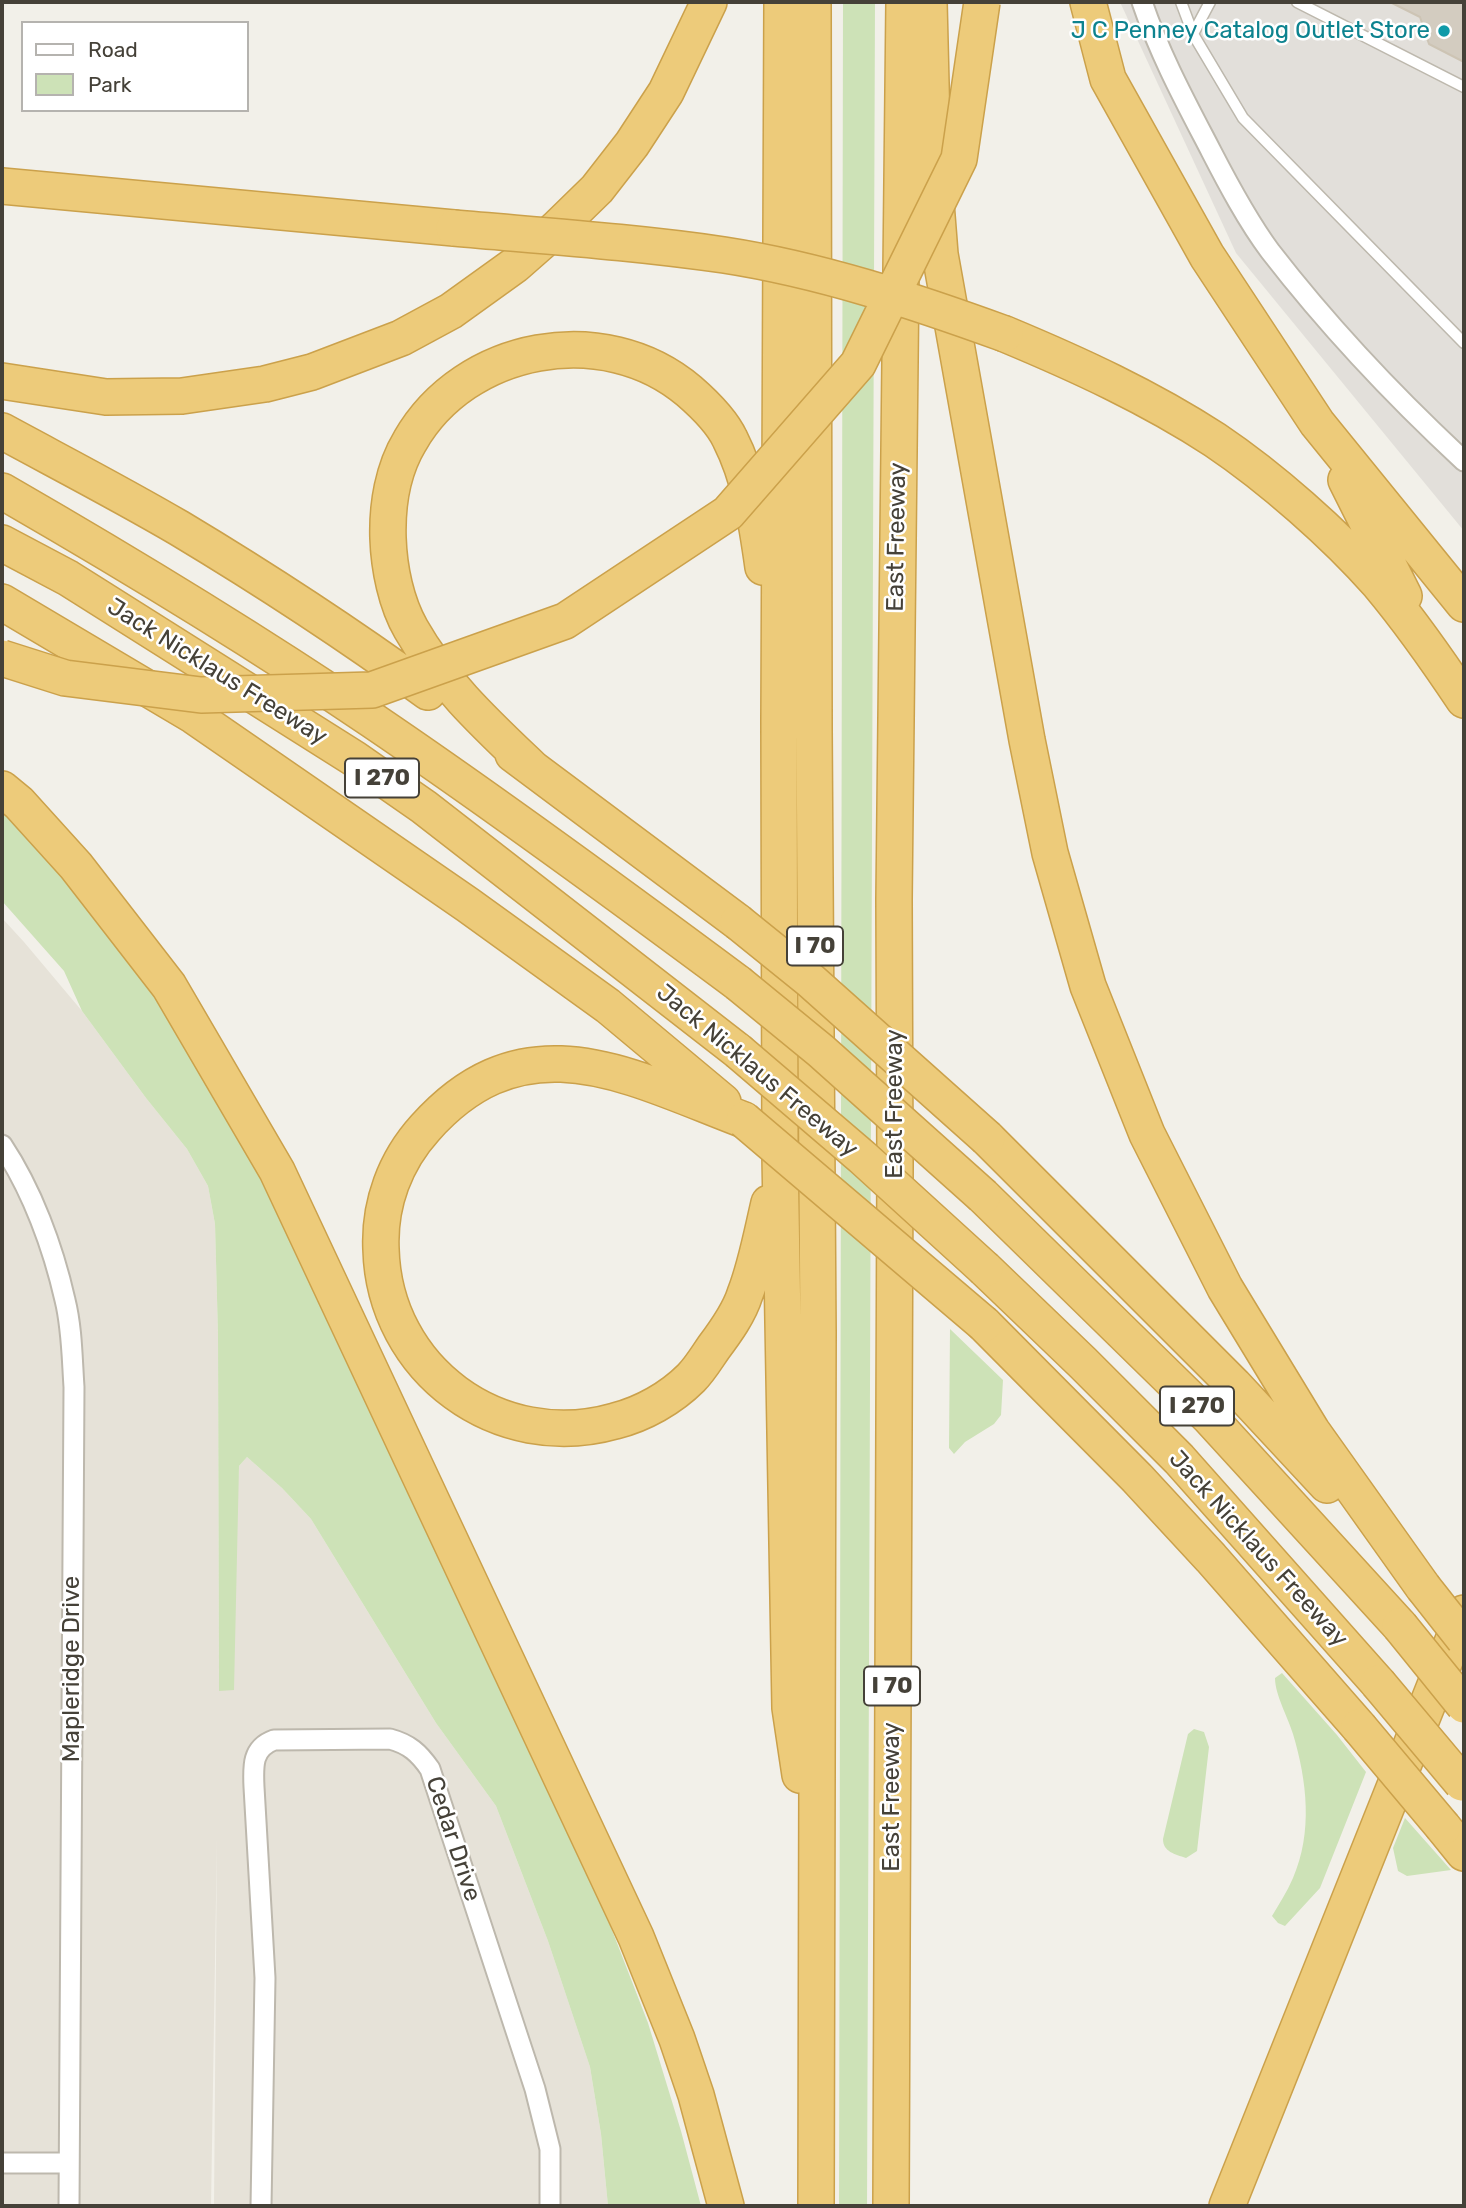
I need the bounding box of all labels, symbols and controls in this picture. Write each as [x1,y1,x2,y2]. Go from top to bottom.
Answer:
place label: J C Penney Catalog Outlet Store [1071,17,1430,45]
legend [21,21,248,112]
marker: J C Penney Catalog Outlet Store [1436,23,1452,39]
text: Road [88,37,138,62]
text: Park [88,72,132,97]
street label: East Freeway [881,462,913,612]
street label: Jack Nicklaus Freeway [102,593,332,751]
road number: I 270 [345,758,419,798]
road number: I 70 [787,926,843,965]
street label: Jack Nicklaus Freeway [651,978,863,1164]
street label: East Freeway [881,1029,909,1179]
road number: I 270 [1160,1386,1234,1426]
street label: Jack Nicklaus Freeway [1162,1445,1354,1653]
street label: Mapleridge Drive [58,1576,86,1762]
road number: I 70 [864,1666,920,1706]
street label: East Freeway [878,1722,906,1872]
street label: Cedar Drive [419,1773,487,1905]

